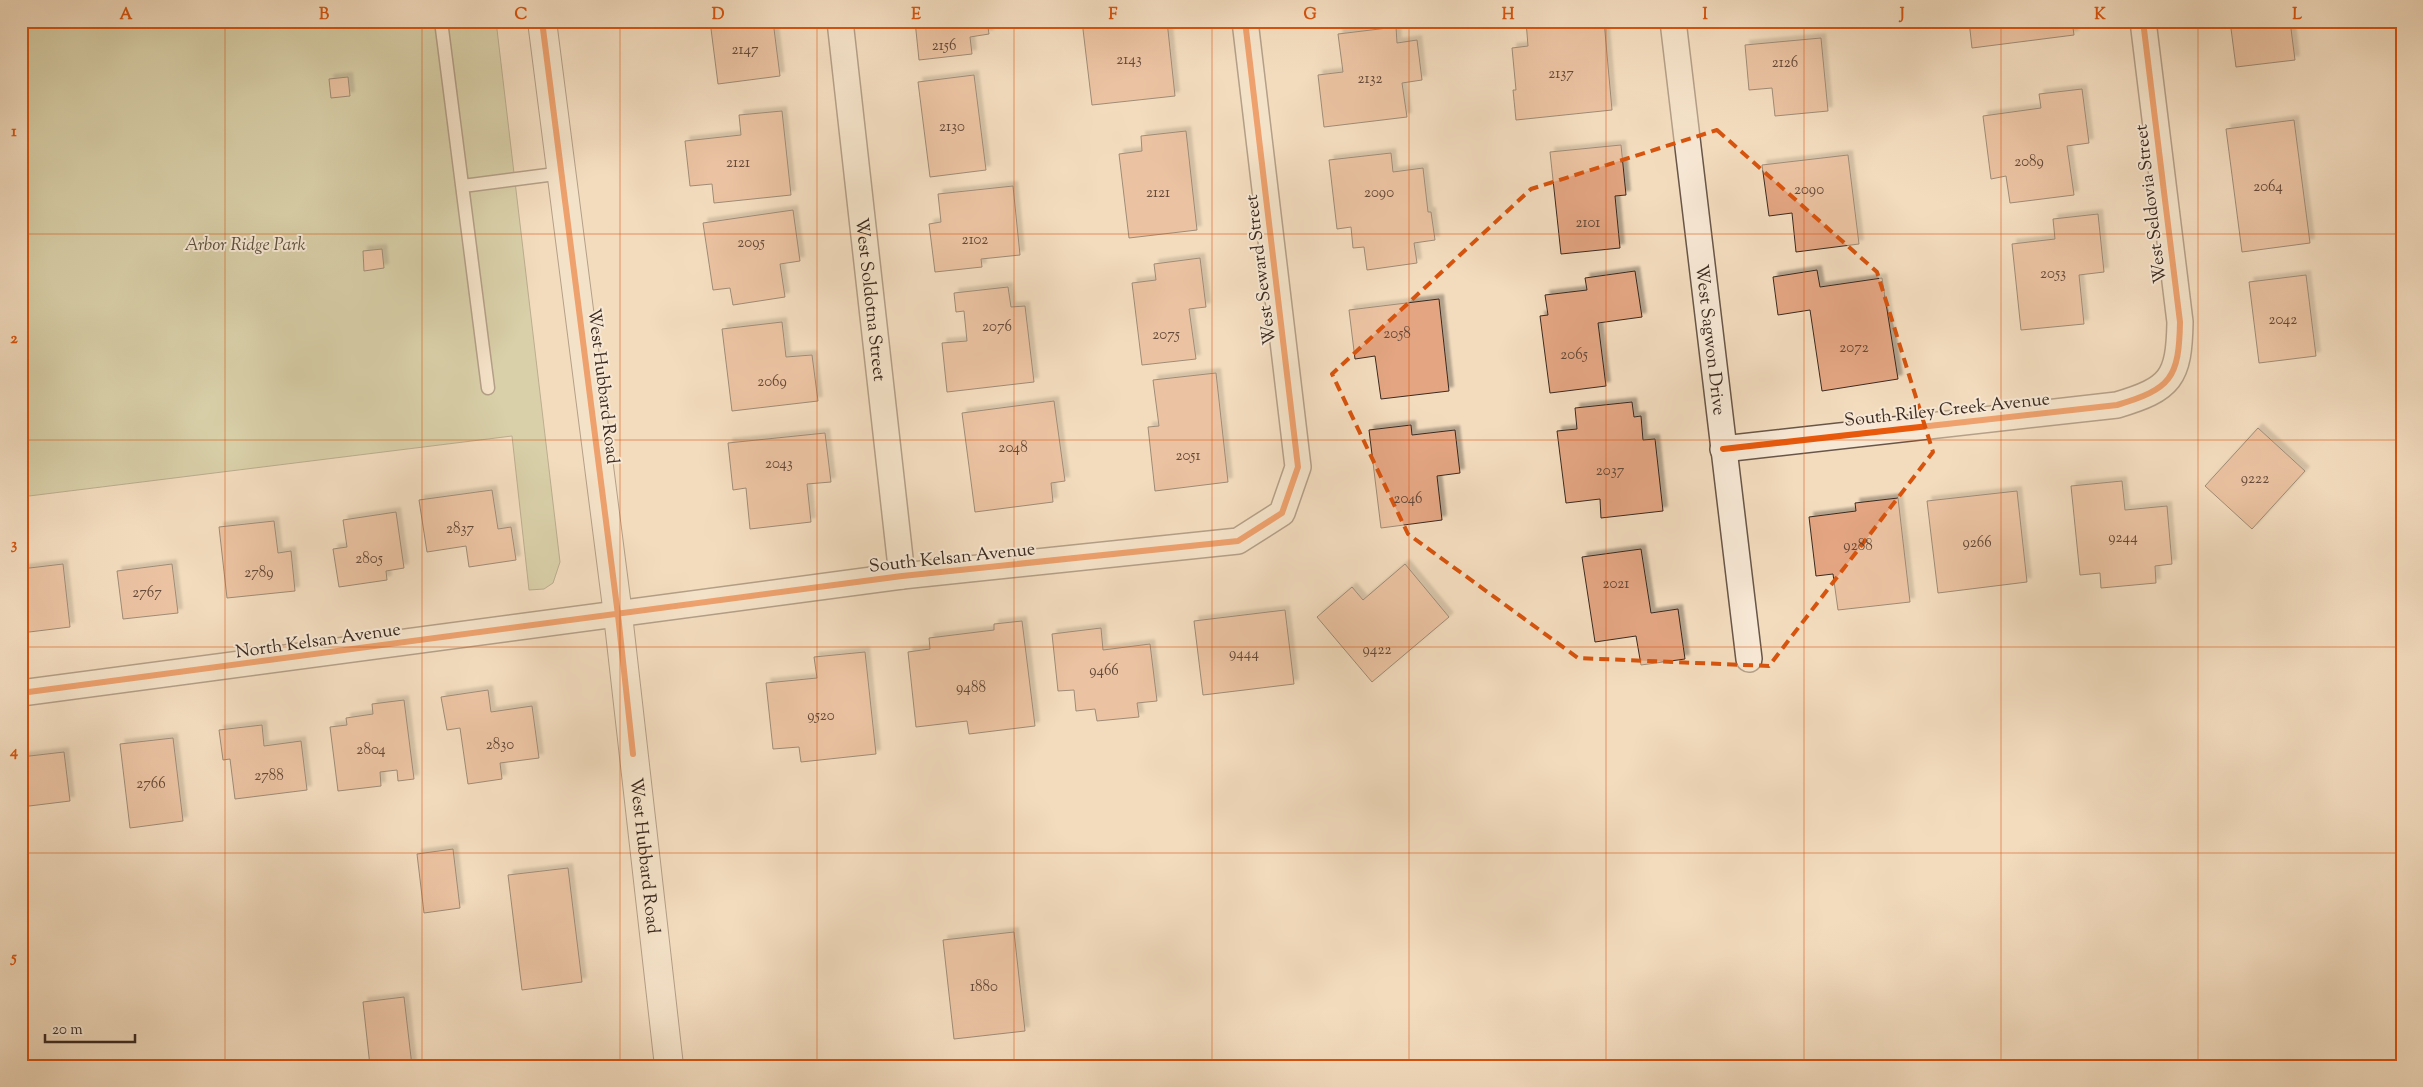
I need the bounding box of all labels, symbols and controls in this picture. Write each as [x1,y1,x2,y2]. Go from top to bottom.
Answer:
text: A [120,4,133,27]
text: B [319,4,329,27]
text: C [515,4,528,27]
text: D [712,4,725,27]
text: E [911,4,921,27]
text: F [1109,4,1118,27]
text: G [1303,4,1317,27]
text: H [1502,4,1515,27]
text: I [1702,4,1708,27]
text: J [1898,4,1905,27]
text: K [2094,4,2106,27]
text: L [2292,4,2302,27]
house number: 2156 [932,36,956,57]
house number: 2147 [731,40,759,61]
house number: 2143 [1116,50,1142,71]
house number: 2126 [1772,53,1798,74]
house number: 2137 [1548,64,1574,85]
house number: 2132 [1357,69,1383,90]
house number: 2130 [939,117,965,138]
text: 1 [11,121,17,144]
street label: West Seldovia Street [2129,123,2175,285]
house number: 2089 [2014,152,2044,173]
house number: 2121 [726,153,750,174]
house number: 2064 [2253,177,2283,198]
house number: 2090 [1794,180,1824,201]
house number: 2121 [1146,183,1170,204]
house number: 2090 [1364,183,1394,204]
street label: West Seward Street [1240,193,1284,346]
house number: 2101 [1576,213,1600,234]
street label: West Soldotna Street [847,216,891,383]
house number: 2102 [962,230,988,251]
park label: Arbor Ridge Park [184,233,306,259]
house number: 2095 [737,233,765,254]
street label: West Sagwon Drive [1687,263,1731,417]
house number: 2053 [2040,264,2066,285]
street label: West Hubbard Road [580,307,624,466]
house number: 2042 [2269,310,2297,331]
house number: 2076 [982,317,1012,338]
house number: 2058 [1383,324,1411,345]
house number: 2075 [1152,325,1180,346]
text: 2 [10,328,18,351]
house number: 2072 [1839,338,1869,359]
house number: 2065 [1560,345,1588,366]
house number: 2069 [757,372,787,393]
street label: South Riley Creek Avenue [1843,387,2051,435]
house number: 2048 [998,438,1028,459]
house number: 2051 [1175,446,1201,467]
house number: 2043 [765,454,793,475]
house number: 2037 [1596,461,1625,482]
house number: 9222 [2241,469,2269,490]
house number: 2046 [1393,489,1423,510]
house number: 2837 [446,519,475,540]
house number: 9244 [2108,528,2138,549]
house number: 9266 [1962,533,1992,554]
text: 3 [11,534,18,557]
house number: 9288 [1843,536,1873,557]
street label: South Kelsan Avenue [868,537,1037,581]
house number: 2805 [355,549,383,570]
house number: 2789 [244,563,274,584]
house number: 2021 [1603,574,1629,595]
house number: 2767 [132,583,162,604]
street label: North Kelsan Avenue [234,617,403,666]
house number: 9422 [1363,640,1391,661]
house number: 9444 [1229,644,1259,665]
house number: 9466 [1089,661,1119,682]
house number: 9488 [956,678,986,699]
house number: 9520 [807,706,835,727]
house number: 2830 [486,735,514,756]
house number: 2804 [356,740,386,761]
text: 4 [9,741,18,764]
house number: 2788 [254,766,284,787]
house number: 2766 [136,774,166,795]
street label: West Hubbard Road [621,776,665,935]
text: 5 [9,947,17,970]
house number: 1880 [970,977,998,998]
scale bar [45,1012,135,1044]
text: 20 m [52,1020,83,1041]

